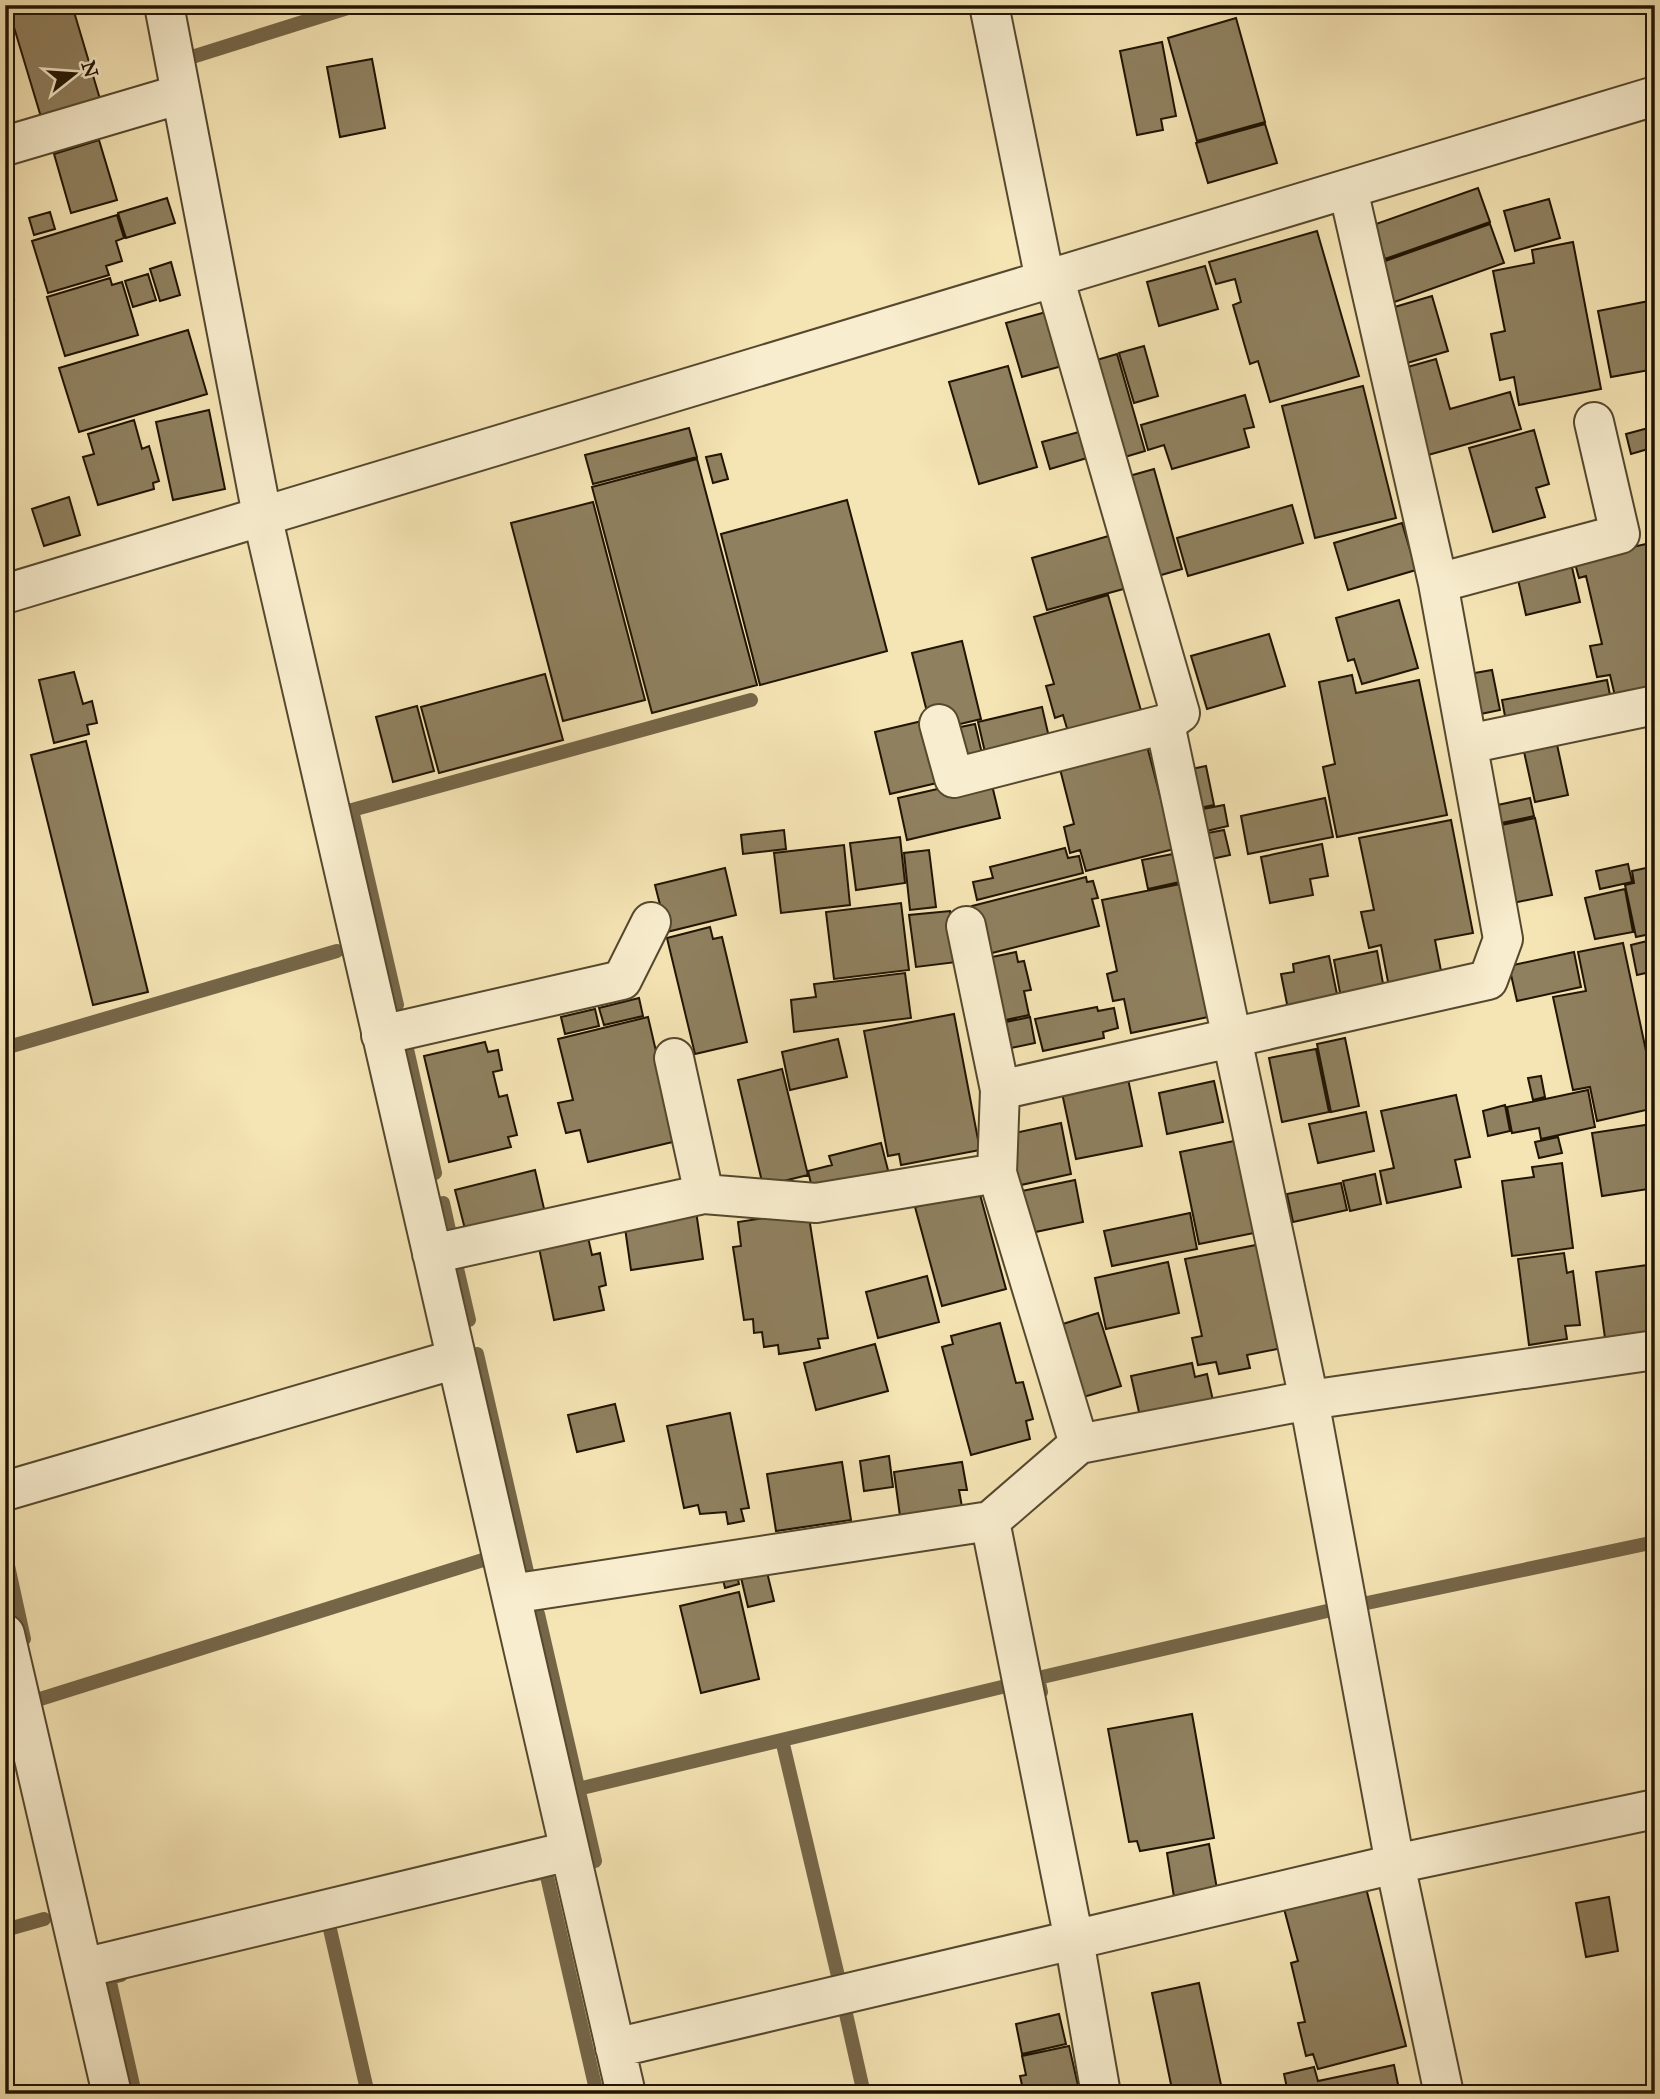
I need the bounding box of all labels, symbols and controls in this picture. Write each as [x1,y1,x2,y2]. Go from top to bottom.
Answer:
north arrow [38,38,108,108]
text: N [76,58,103,80]

